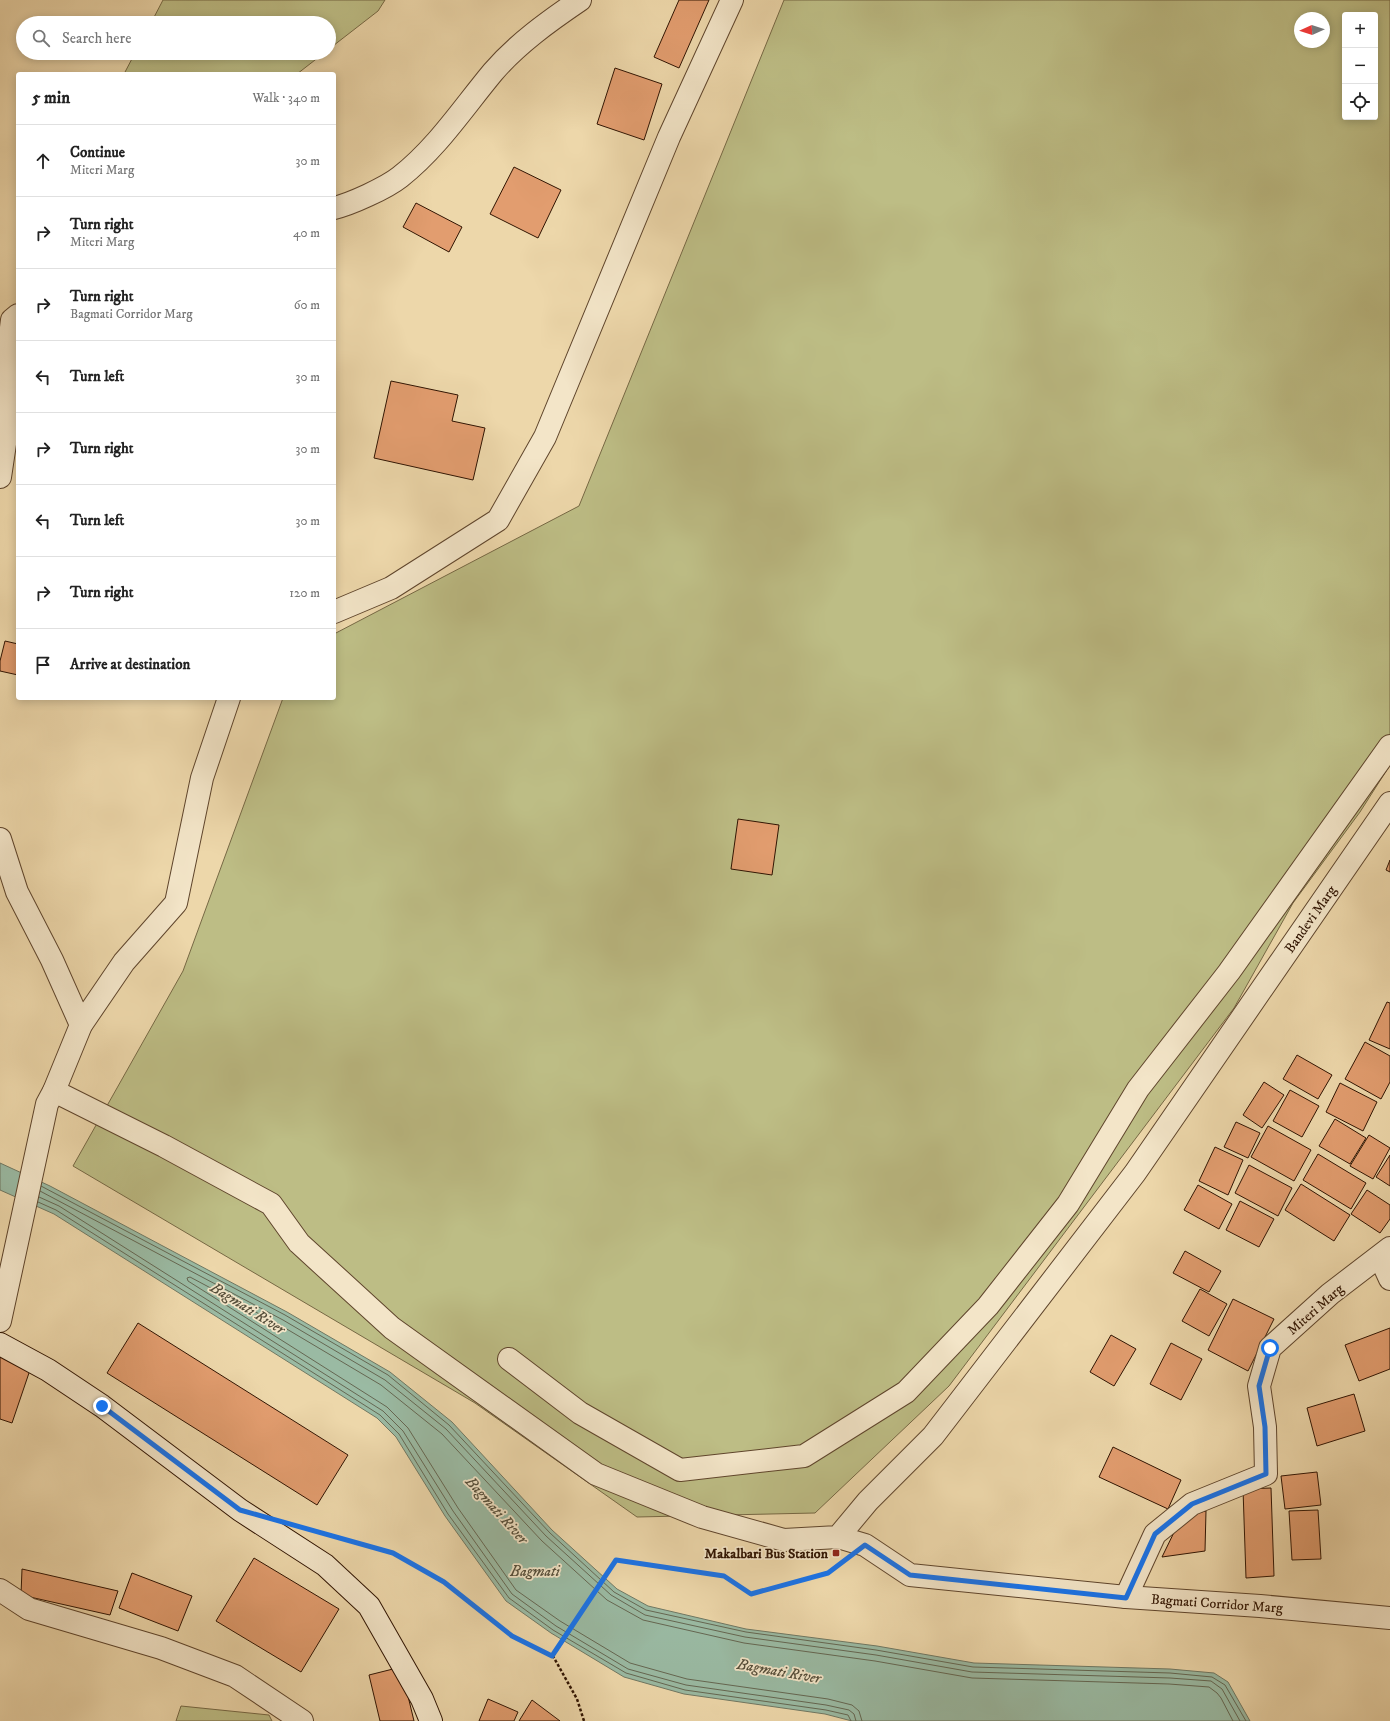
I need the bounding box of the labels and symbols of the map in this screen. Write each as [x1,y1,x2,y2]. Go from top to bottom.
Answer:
north arrow [1294,12,1330,48]
street label: Bandevi Marg [1281,882,1341,957]
water label: Bagmati River [206,1277,290,1340]
street label: Miteri Marg [1284,1280,1348,1339]
route start [1261,1339,1279,1357]
route end [93,1397,111,1415]
water label: Bagmati River [461,1472,533,1549]
place label: Makalbari Bus Station [705,1545,829,1563]
marker: Makalbari Bus Station [831,1548,841,1558]
water label: Bagmati [509,1562,561,1581]
street label: Bagmati Corridor Marg [1150,1590,1284,1618]
water label: Bagmati River [735,1655,824,1688]

